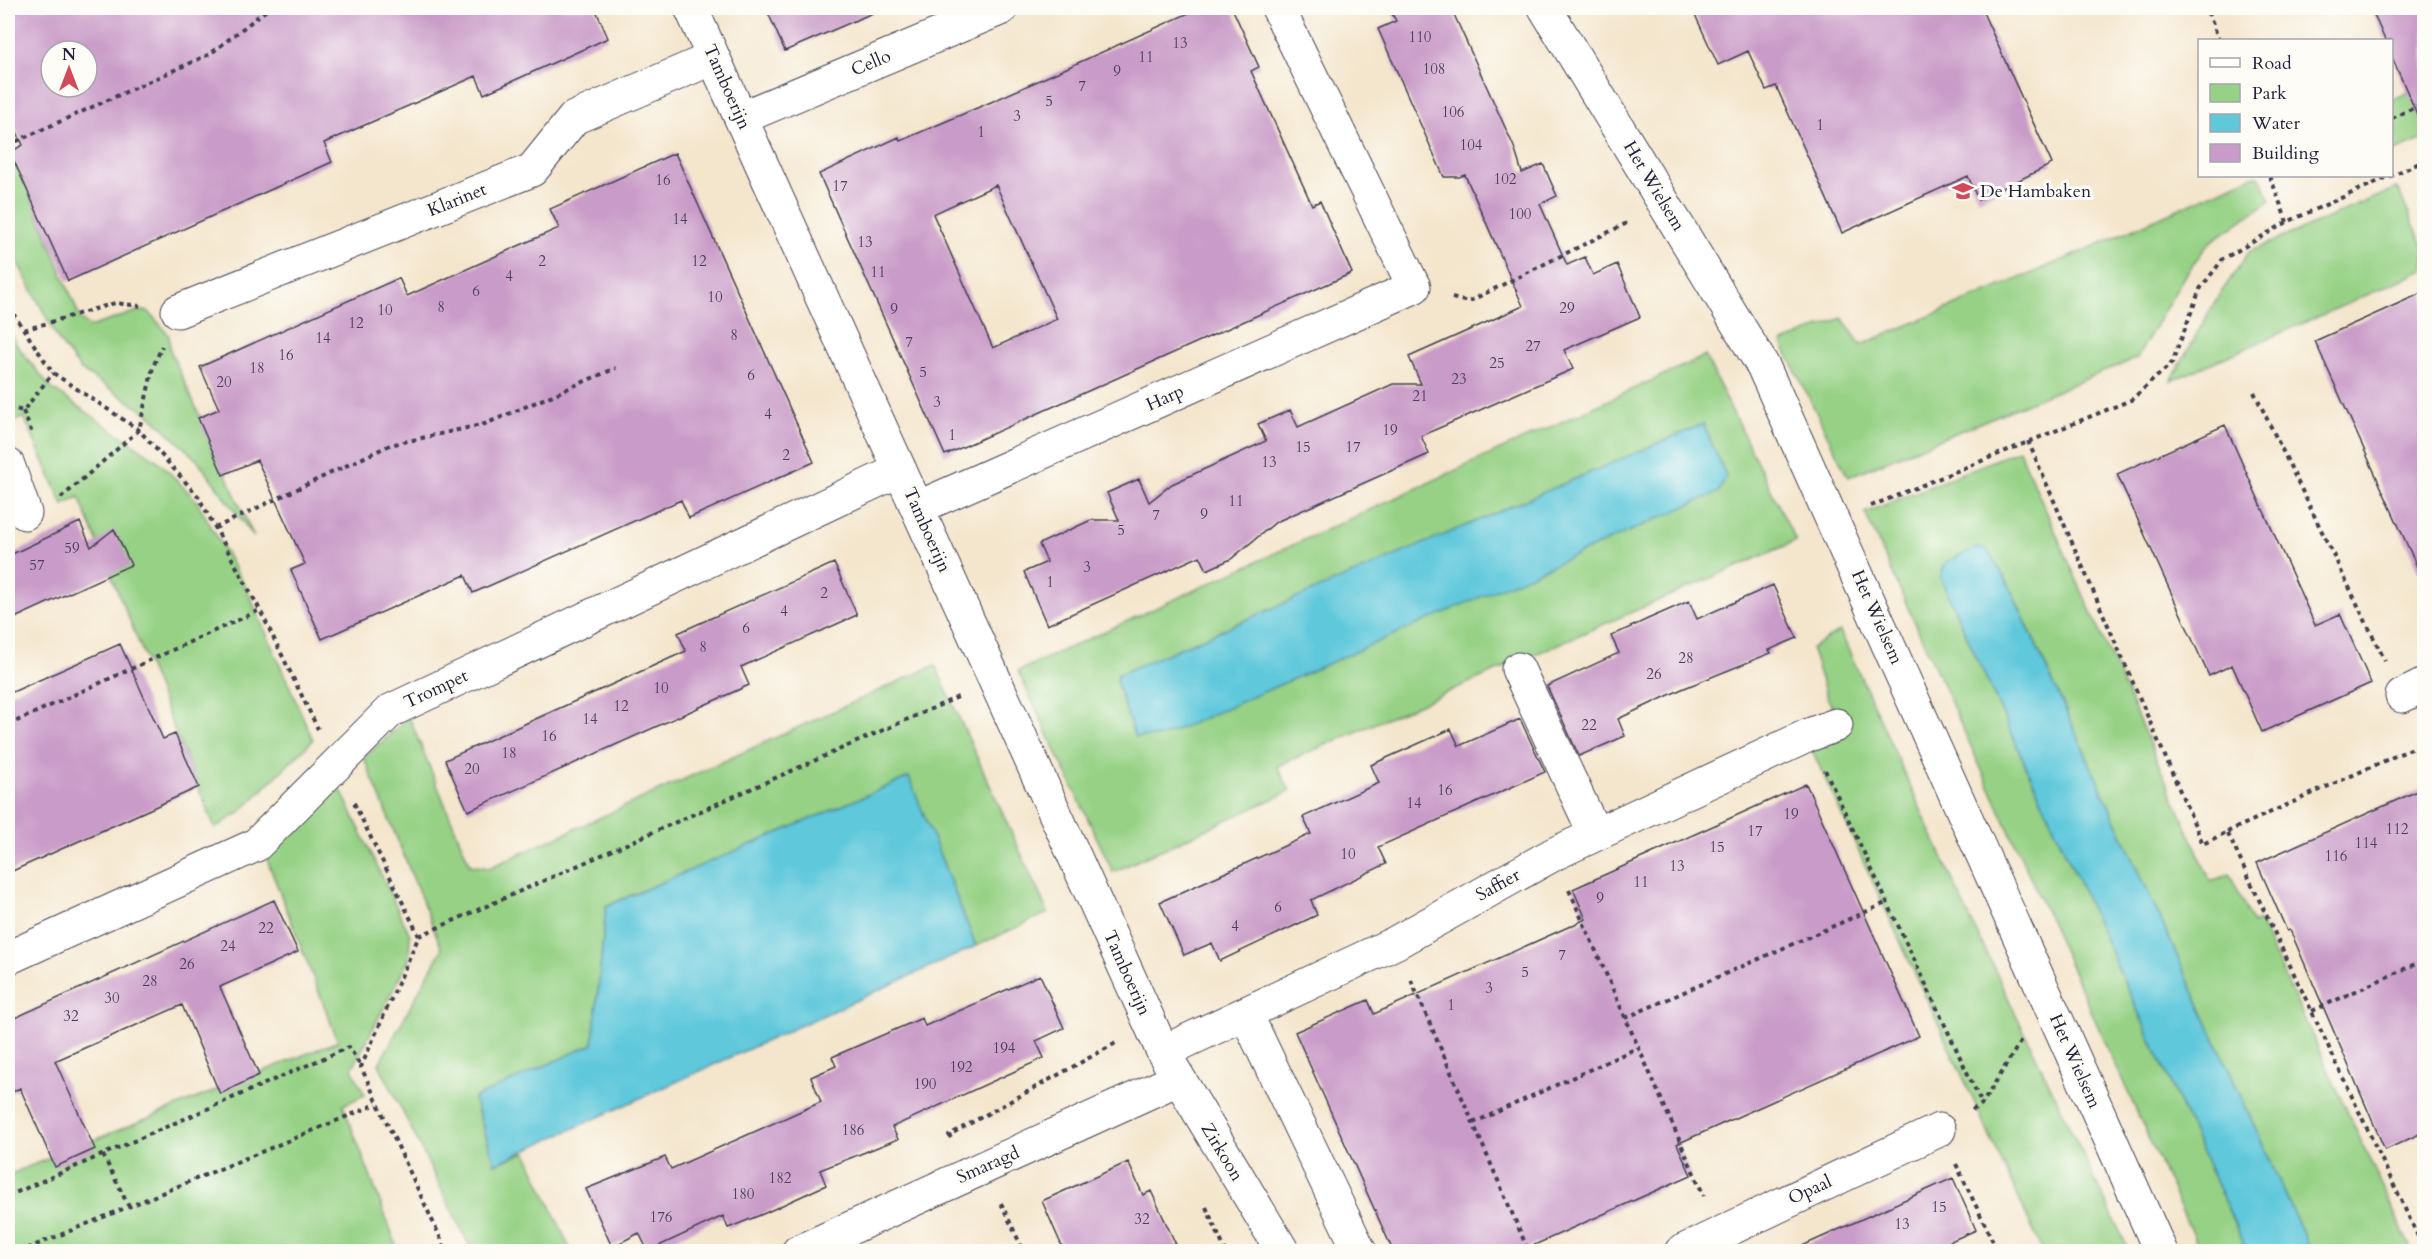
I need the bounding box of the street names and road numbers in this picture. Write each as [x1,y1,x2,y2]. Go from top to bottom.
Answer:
street label: Tamboerijn [697,40,757,134]
street label: Cello [847,43,895,82]
street label: Het Wielsem [1617,136,1691,236]
street label: Klarinet [424,177,490,223]
street label: Harp [1142,379,1188,417]
street label: Tamboerijn [897,483,957,577]
street label: Het Wielsem [1845,566,1909,669]
street label: Trompet [400,663,472,715]
street label: Saffier [1471,862,1525,907]
street label: Tamboerijn [1097,926,1157,1020]
street label: Het Wielsem [2043,1010,2107,1113]
street label: Zirkoon [1195,1118,1250,1186]
street label: Smaragd [953,1140,1024,1190]
street label: Opaal [1784,1169,1836,1211]

